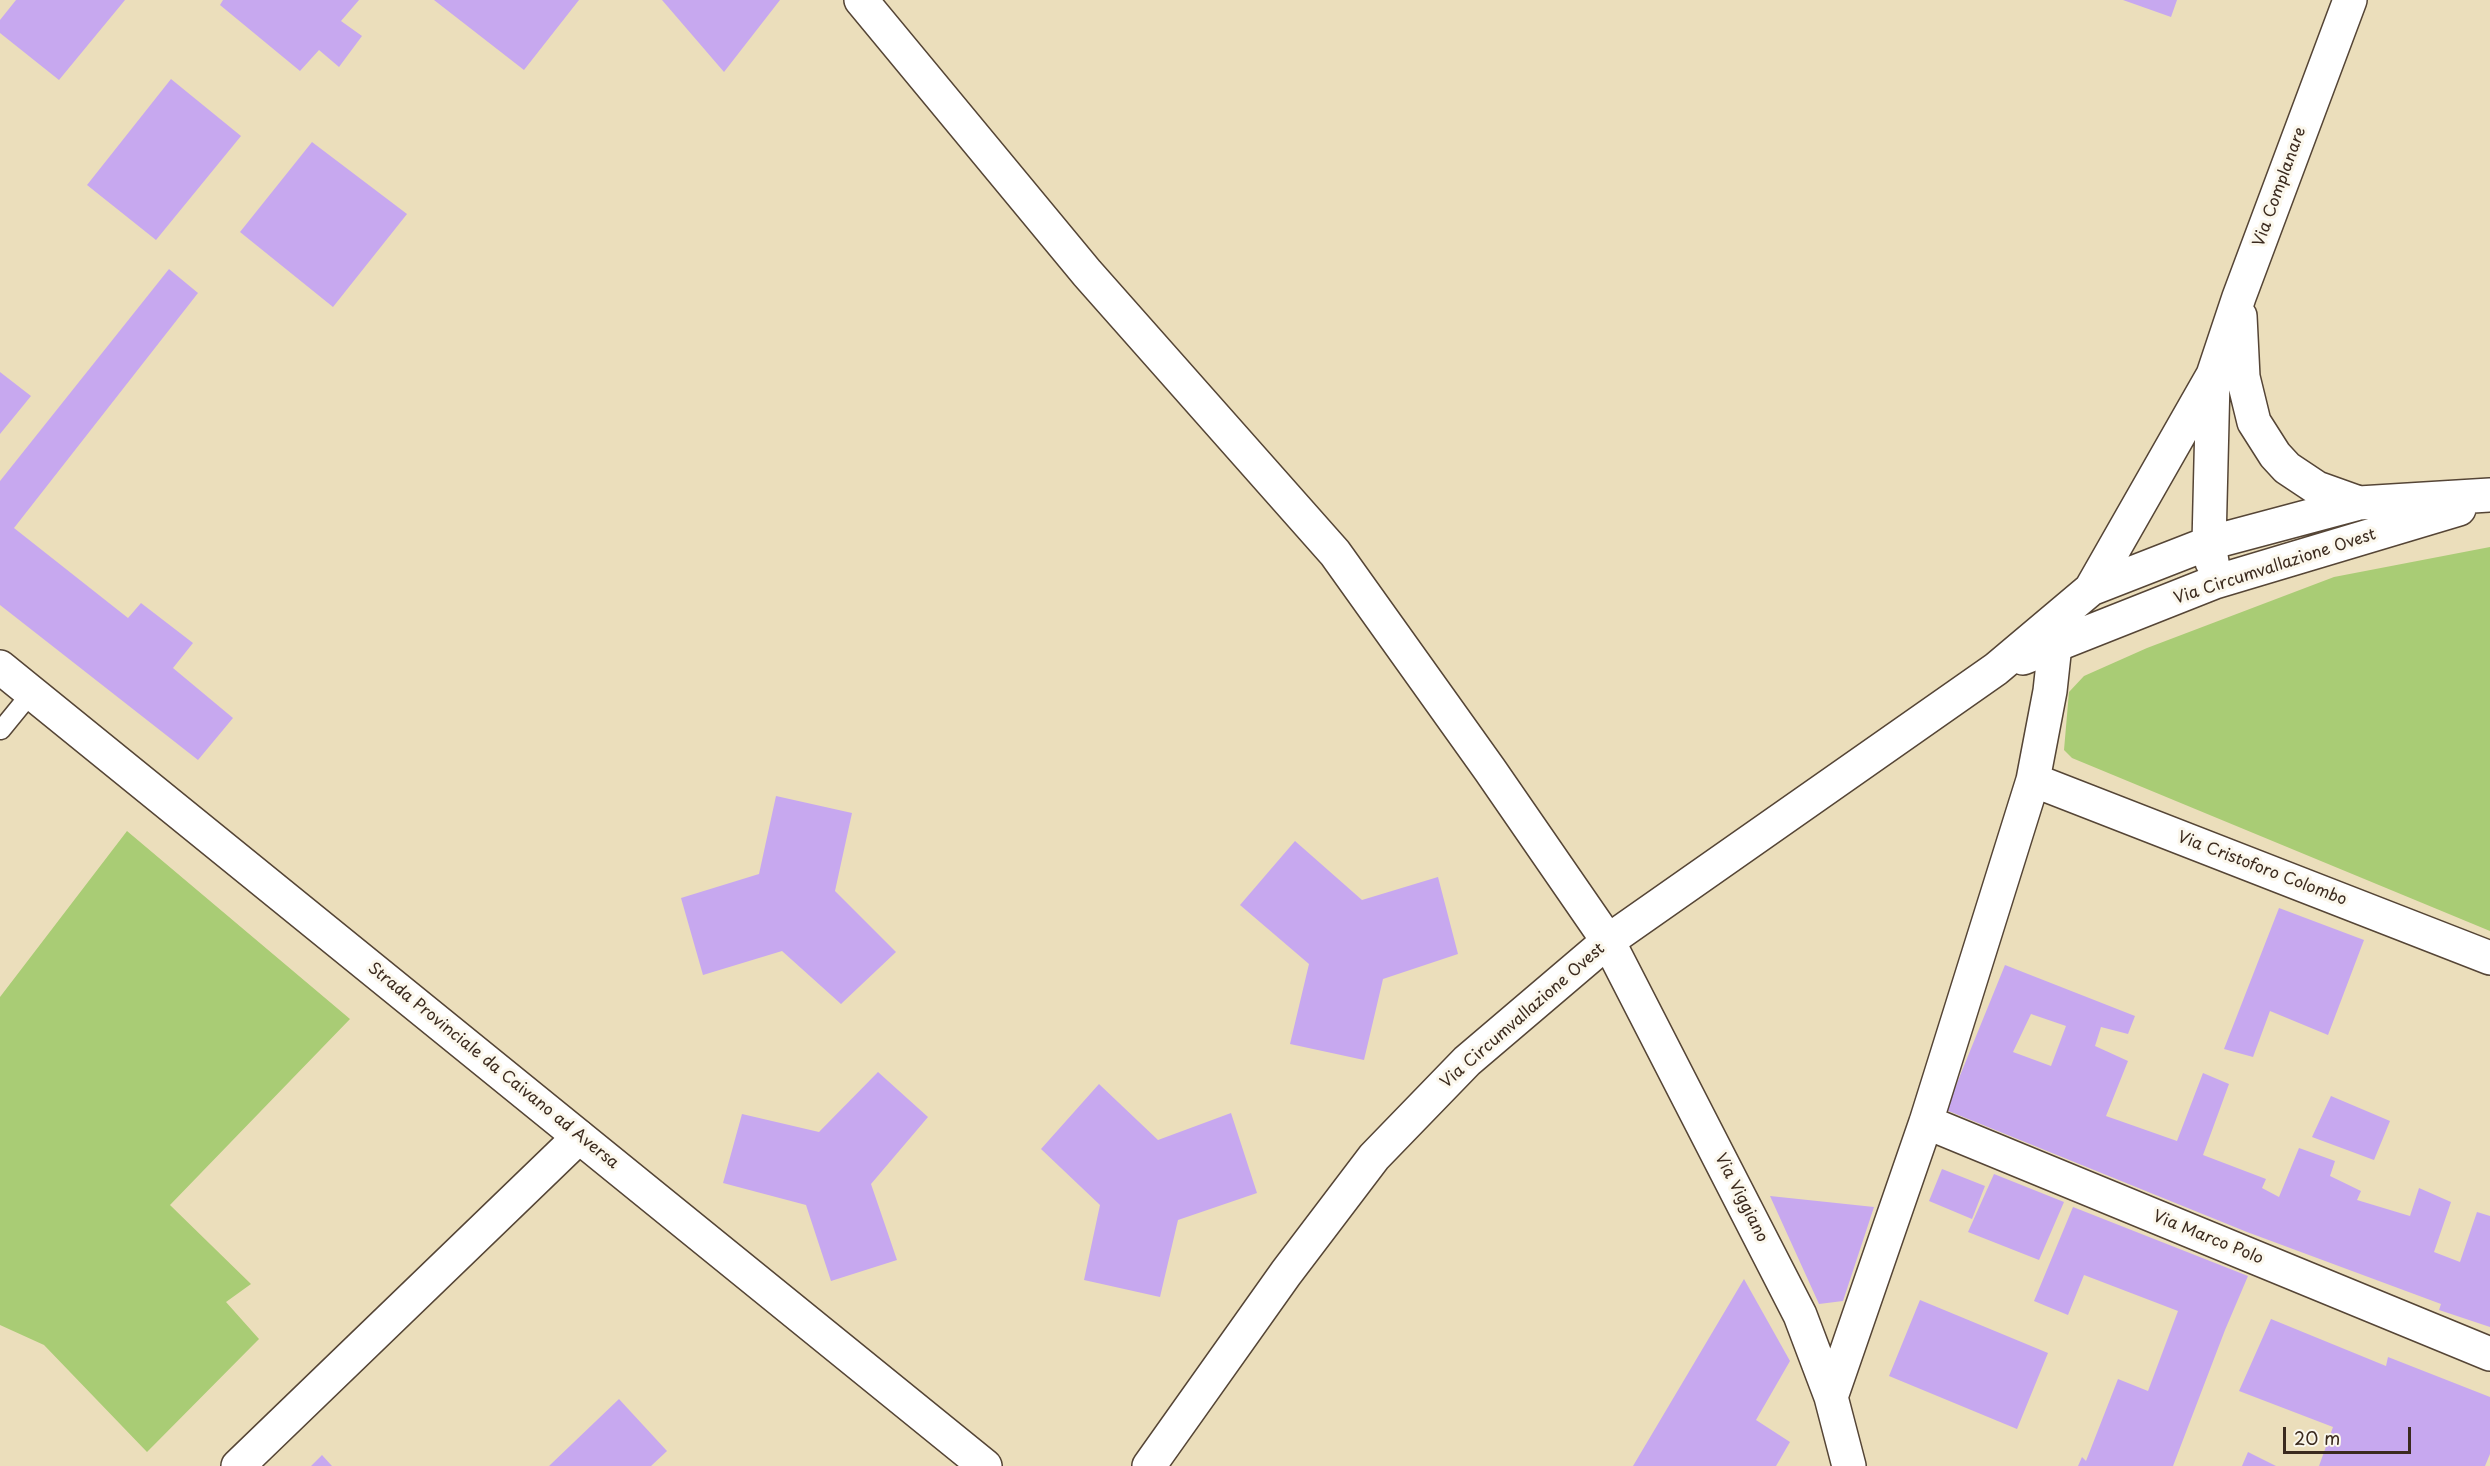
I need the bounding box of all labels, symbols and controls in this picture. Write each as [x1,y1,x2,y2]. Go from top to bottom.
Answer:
street label: Via Complanare [2250,125,2310,249]
street label: Via Circumvallazione Ovest [2172,525,2378,609]
street label: Via Cristoforo Colombo [2175,828,2349,910]
street label: Via Circumvallazione Ovest [1437,940,1609,1092]
street label: Strada Provinciale da Caivano ad Aversa [364,959,622,1173]
street label: Via Viggiano [1710,1150,1772,1246]
street label: Via Marco Polo [2150,1207,2266,1269]
scale bar [2286,1415,2414,1453]
text: 20 m [2294,1424,2340,1451]

